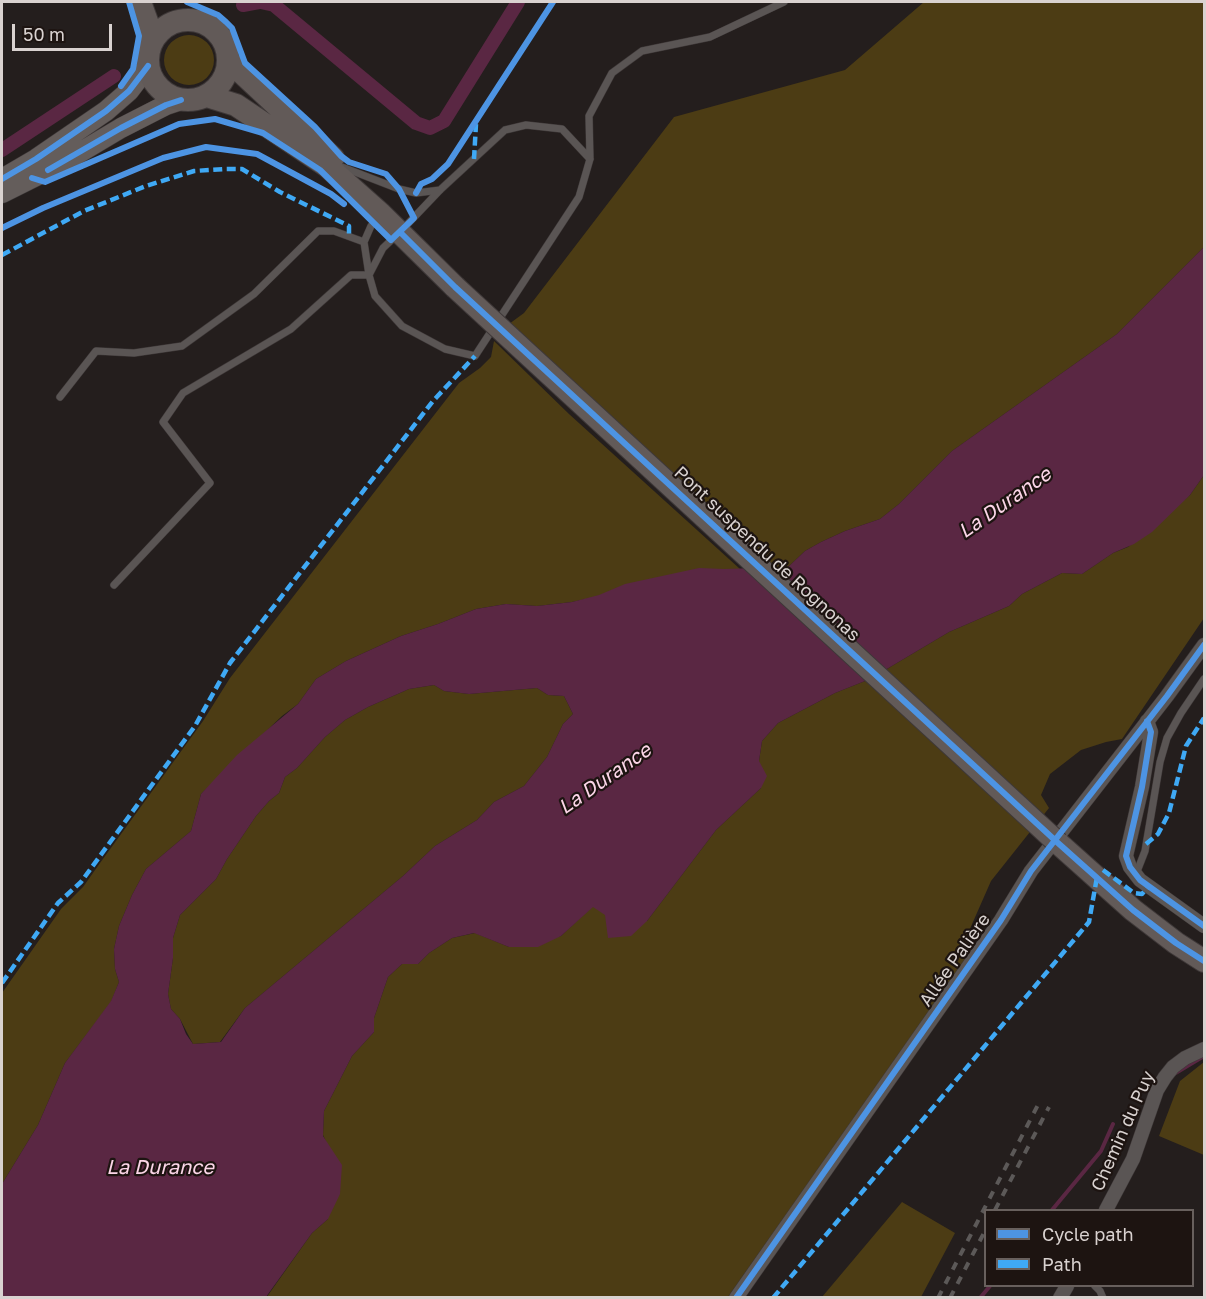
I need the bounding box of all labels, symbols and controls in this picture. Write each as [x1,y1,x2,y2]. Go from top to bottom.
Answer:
scale bar [15,12,116,50]
text: 50 m [23,23,65,45]
street label: Pont suspendu de Rognonas [669,462,865,646]
water label: La Durance [954,462,1056,544]
water label: La Durance [554,738,656,820]
street label: Allée Palière [915,909,995,1011]
street label: Chemin du Puy [1087,1068,1159,1194]
water label: La Durance [106,1156,214,1180]
legend [984,1209,1194,1287]
text: Cycle path [1042,1223,1134,1245]
text: Path [1042,1253,1082,1275]

